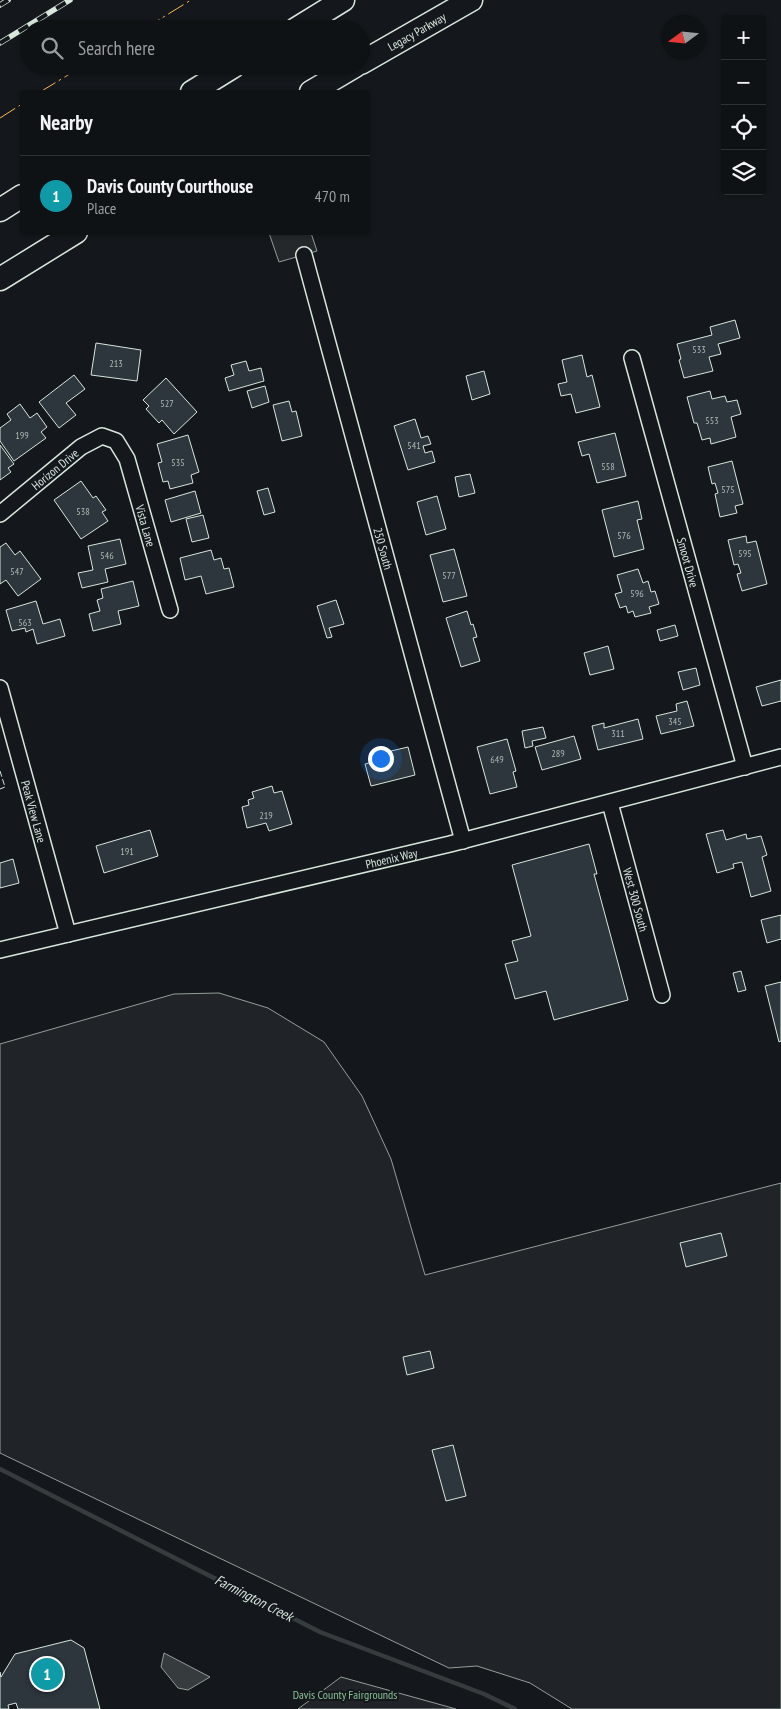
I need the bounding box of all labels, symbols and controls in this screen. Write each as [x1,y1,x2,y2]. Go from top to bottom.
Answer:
street label: Legacy Parkway [385,8,449,54]
north arrow [661,15,706,60]
map controls [721,15,766,195]
button: + [721,15,766,60]
search box [20,20,370,75]
icon: search [38,34,66,62]
text: Search here [78,36,155,60]
button: − [721,60,766,105]
button: locate [721,105,766,150]
text: Nearby [40,109,93,136]
button: layers [721,150,766,195]
text: Davis County Courthouse [87,174,253,198]
text: 1 [52,186,60,206]
text: 470 m [315,186,350,206]
text: Place [87,198,116,218]
house number: 533 [692,343,706,356]
house number: 213 [109,357,123,370]
house number: 527 [160,397,174,410]
house number: 553 [705,414,719,427]
house number: 199 [15,429,29,442]
house number: 541 [407,439,421,452]
street label: Horizon Drive [28,445,81,493]
house number: 535 [171,456,185,469]
house number: 558 [601,460,615,473]
house number: 575 [721,483,735,496]
street label: Vista Lane [133,502,159,548]
house number: 538 [76,505,90,518]
street label: 250 South [371,526,396,571]
house number: 576 [617,529,631,542]
street label: Smoot Drive [674,536,702,589]
house number: 595 [738,547,752,560]
house number: 546 [100,549,114,562]
house number: 547 [10,565,24,578]
house number: 577 [442,569,456,582]
house number: 596 [630,587,644,600]
house number: 563 [18,616,32,629]
house number: 345 [668,715,682,728]
house number: 311 [611,727,625,740]
your location [368,746,394,772]
house number: 289 [551,747,565,760]
house number: 649 [490,753,504,766]
street label: Peak View Lane [18,779,50,844]
house number: 219 [259,809,273,822]
street label: Phoenix Way [364,844,419,871]
house number: 191 [120,845,134,858]
street label: West 300 South [620,866,652,933]
water label: Farmington Creek [212,1571,298,1626]
pin: 1 [31,1655,63,1693]
park label: Davis County Fairgrounds [293,1687,397,1702]

